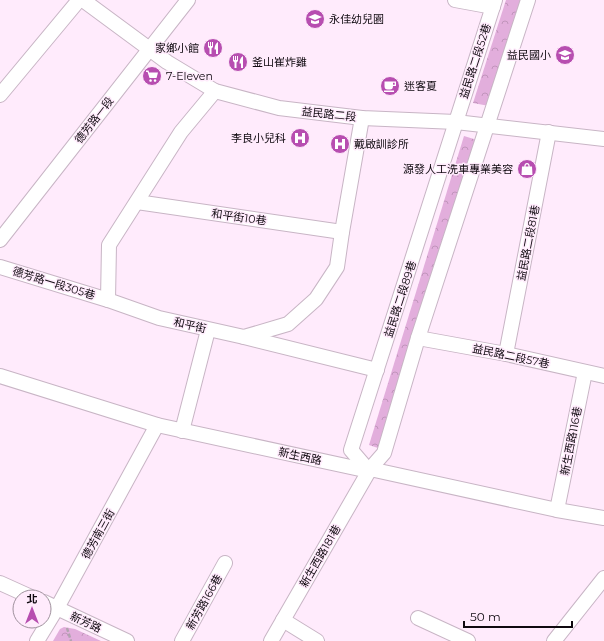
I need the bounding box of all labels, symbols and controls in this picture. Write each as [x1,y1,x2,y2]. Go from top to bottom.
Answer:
school or university icon: 永佳幼兒園 [304,8,326,30]
place label: 永佳幼兒園 [329,12,384,26]
street label: 益民路二段52巷 [456,22,494,100]
restaurant icon: 家鄉小館 [202,37,224,59]
place label: 家鄉小館 [155,41,199,55]
school or university icon: 益民國小 [554,44,576,66]
place label: 益民國小 [507,48,551,62]
restaurant icon: 釜山崔炸雞 [227,51,249,73]
place label: 釜山崔炸雞 [252,55,307,69]
supermarket icon: 7-Eleven [141,65,163,87]
place label: 7-Eleven [166,69,213,83]
cafe icon: 迷客夏 [379,75,401,97]
place label: 迷客夏 [404,79,437,93]
street label: 德芳路一段 [72,94,116,146]
street label: 益民路二段 [301,104,357,124]
hospital icon: 李良小兒科 [289,127,311,149]
place label: 李良小兒科 [231,131,286,145]
hospital icon: 戴啟訓診所 [329,133,351,155]
place label: 戴啟訓診所 [354,137,409,151]
shop icon: 源發人工洗車專業美容 [516,158,538,180]
place label: 源發人工洗車專業美容 [403,162,513,176]
street label: 益民路二段81巷 [514,204,542,282]
street label: 和平街10巷 [211,206,267,228]
street label: 益民路二段89巷 [381,259,419,339]
street label: 德芳路一段305巷 [11,264,97,302]
street label: 和平街 [172,314,208,336]
street label: 益民路二段57巷 [471,341,551,371]
street label: 新生西路116巷 [557,405,585,477]
street label: 新生西路 [277,445,323,467]
street label: 德芳南三街 [79,507,117,561]
street label: 新生西路181巷 [296,522,344,590]
street label: 新芳路166巷 [183,572,225,632]
north arrow [12,589,52,629]
text: 北 [27,592,38,606]
scale bar [464,603,572,629]
street label: 新芳路 [68,609,104,635]
text: 50 m [470,609,501,624]

